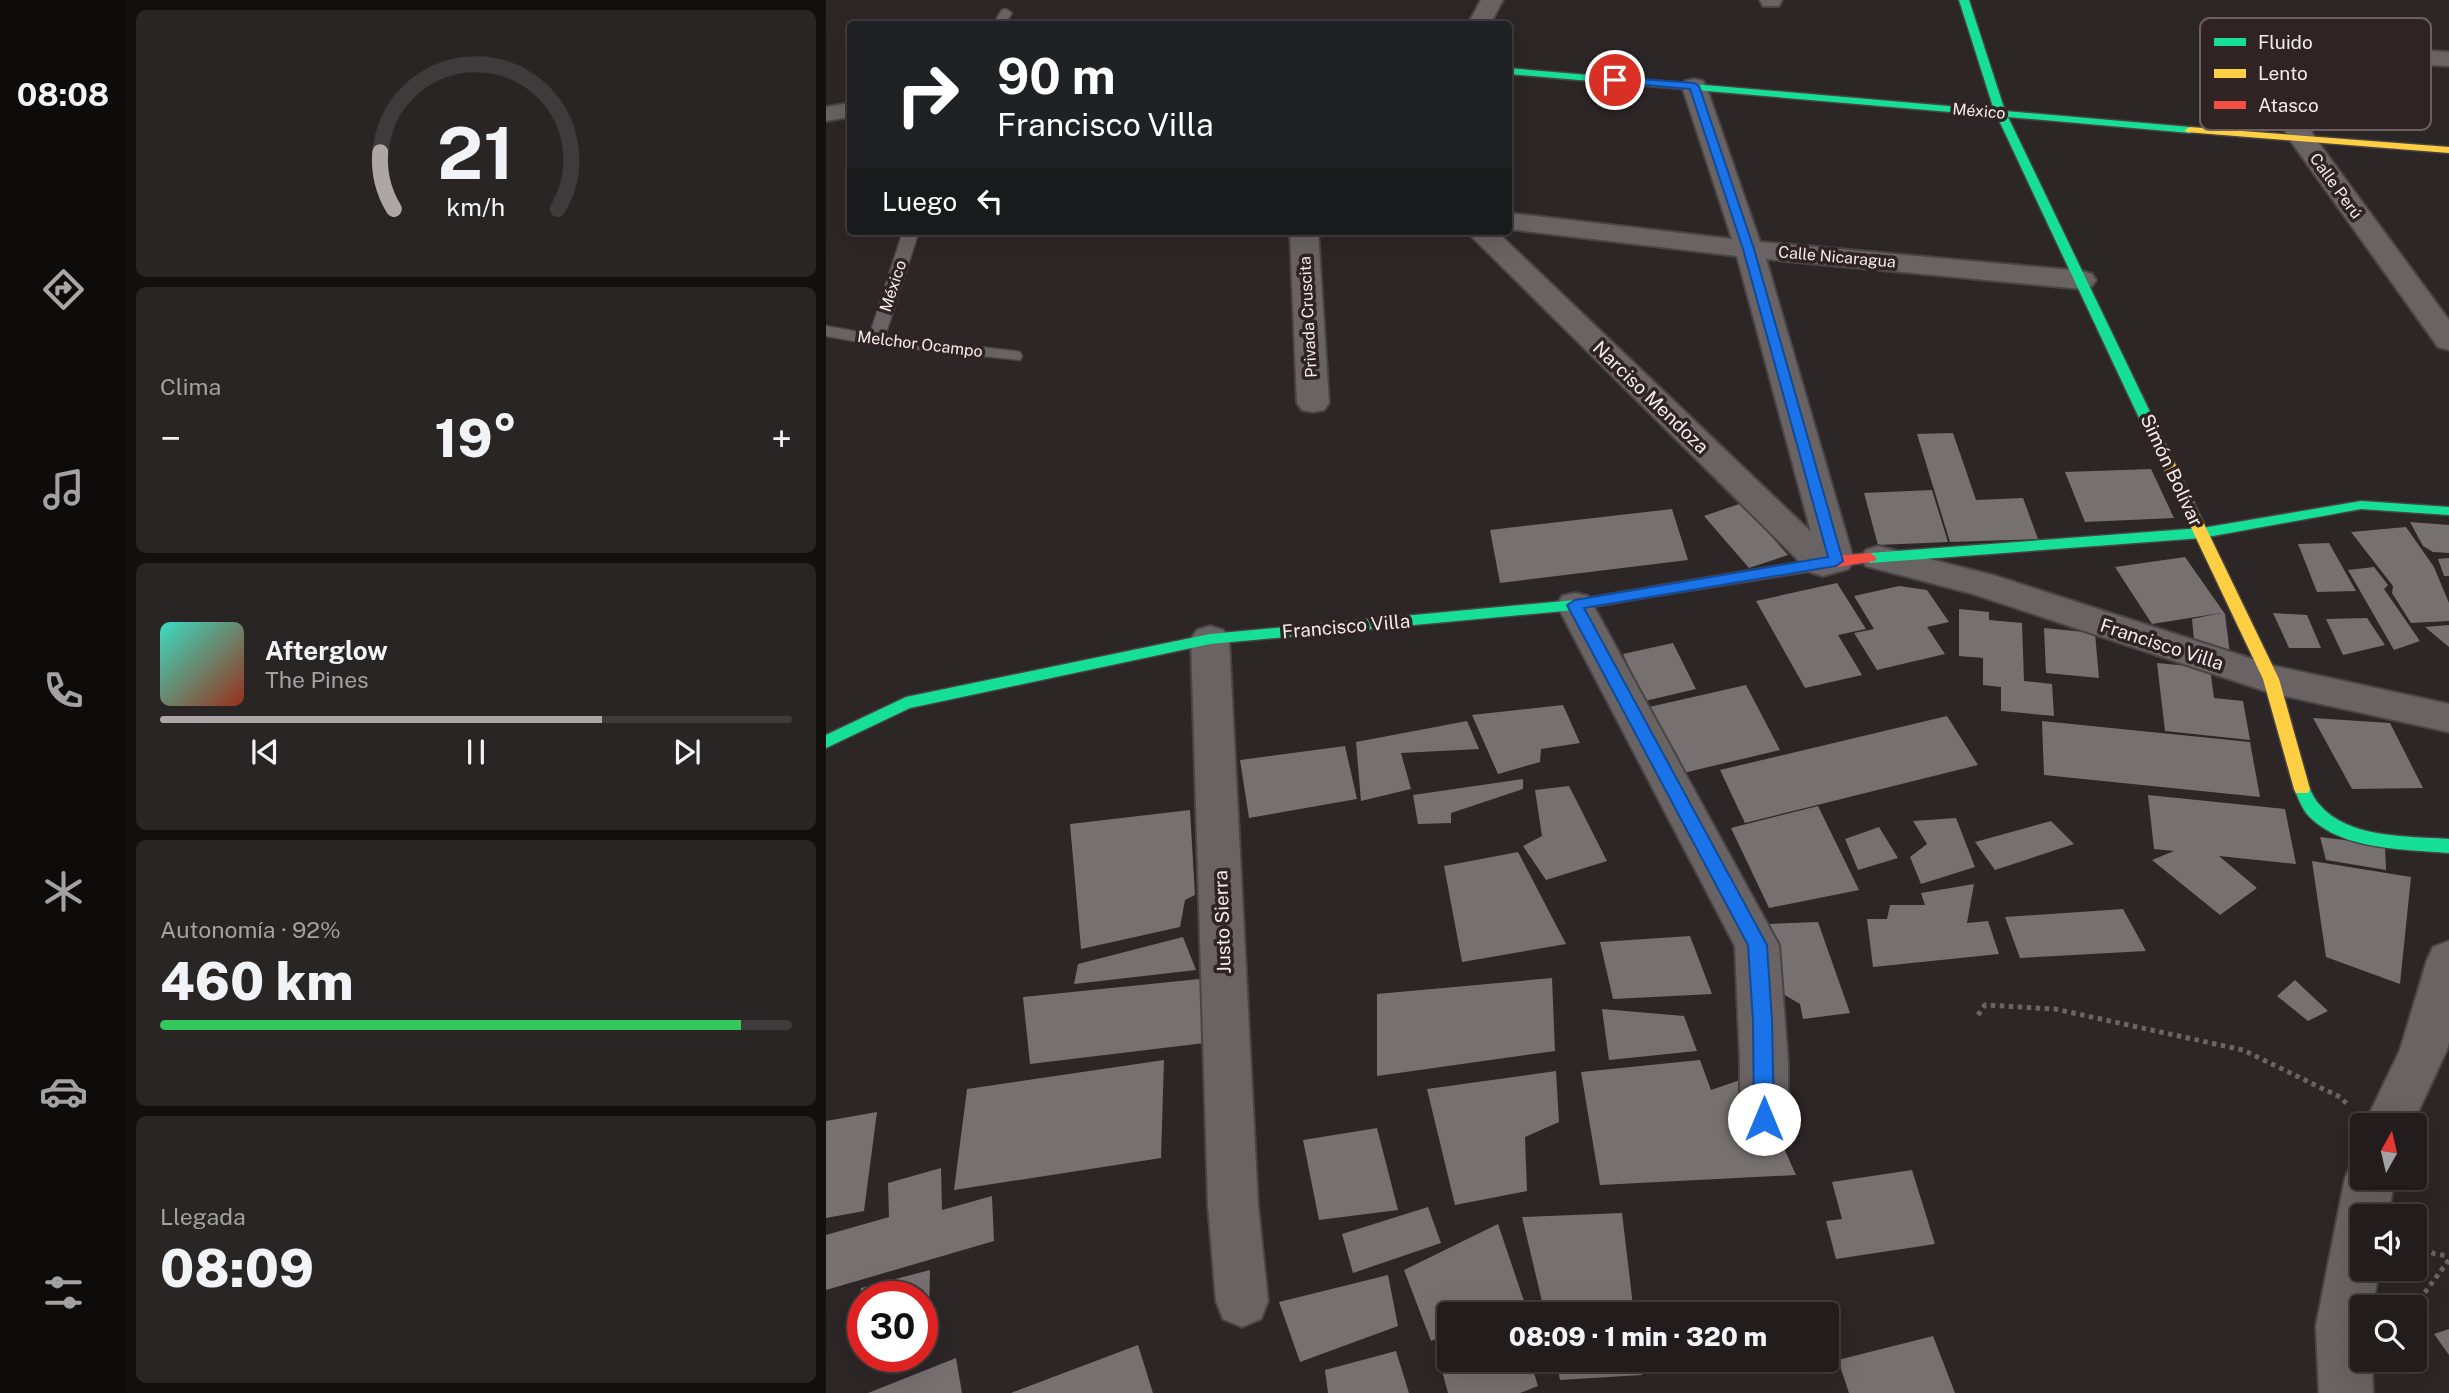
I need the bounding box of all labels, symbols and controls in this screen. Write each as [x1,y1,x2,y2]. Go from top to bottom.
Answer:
legend [2200,18,2431,130]
text: Fluido [2258,31,2313,53]
text: 90 m [997,47,1116,105]
icon: right [882,49,973,140]
pin [1585,50,1645,110]
icon: arrive [1596,61,1634,99]
text: Lento [2258,62,2308,84]
text: 08:08 [17,76,109,113]
text: Atasco [2258,94,2319,116]
street label: México [1952,99,2006,123]
text: Francisco Villa [997,106,1214,143]
text: 21 [437,111,515,196]
street label: Calle Perú [2306,150,2366,222]
icon: left [971,182,1009,220]
text: Luego [882,186,957,217]
text: km/h [447,192,505,222]
street label: Calle Nicaragua [1777,242,1897,272]
street label: Privada Cruscita [1295,256,1321,378]
street label: México [876,258,910,314]
icon: directions [39,265,88,314]
street label: Melchor Ocampo [856,327,984,361]
street label: Narciso Mendoza [1589,336,1713,458]
text: Clima [160,373,221,400]
text: 19° [435,408,517,469]
street label: Simón Bolívar [2136,410,2208,530]
text: − [160,416,181,461]
text: + [771,416,792,461]
icon: music [39,465,88,514]
street label: Francisco Villa [1281,609,1411,643]
street label: Francisco Villa [2097,614,2227,674]
text: Afterglow [265,635,388,666]
icon: phone [39,666,88,715]
text: The Pines [265,666,369,693]
icon: previous [246,733,284,771]
icon: pause [457,733,495,771]
icon: next [668,733,706,771]
icon: climate [39,867,88,916]
street label: Justo Sierra [1209,870,1235,974]
text: Autonomía · 92% [160,916,341,943]
text: 460 km [160,951,353,1012]
icon: car [39,1067,88,1116]
position arrow [1727,1082,1801,1156]
north arrow [2350,1113,2427,1190]
map controls [2350,1113,2427,1372]
text: Llegada [160,1203,246,1230]
button: sound [2350,1204,2427,1281]
text: 08:09 [160,1238,314,1299]
icon: filters [39,1268,88,1317]
speed limit sign: 30 [847,1281,938,1372]
button: search [2350,1295,2427,1372]
text: 08:09 · 1 min · 320 m [1509,1321,1767,1352]

